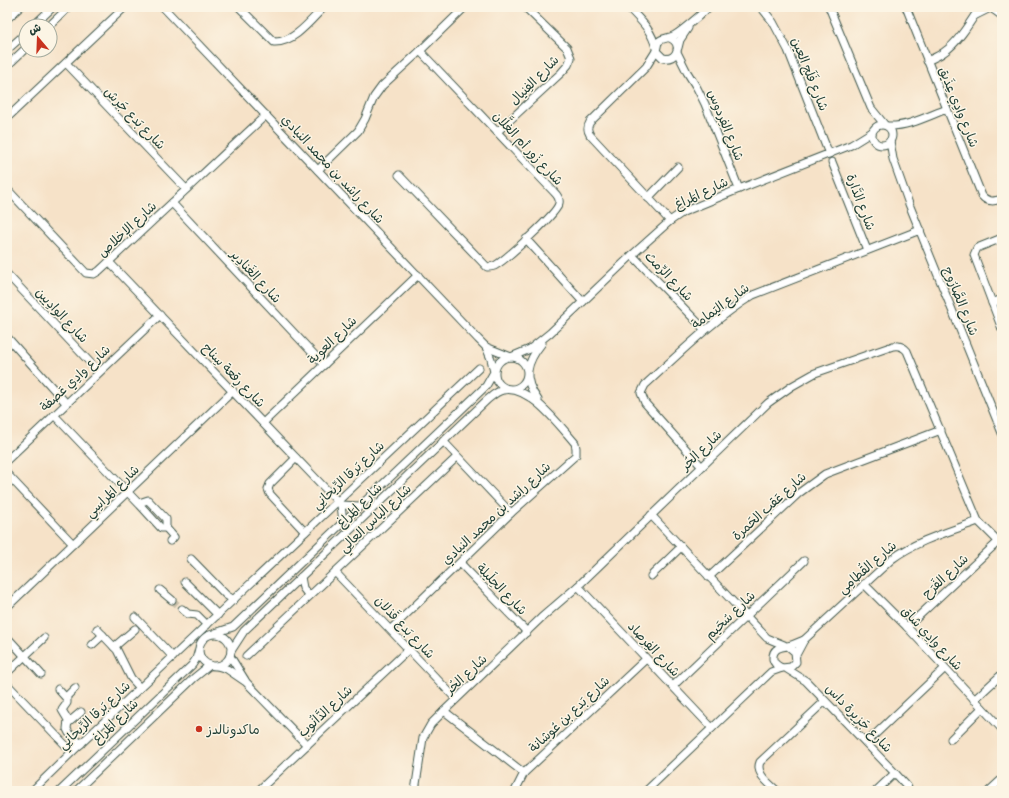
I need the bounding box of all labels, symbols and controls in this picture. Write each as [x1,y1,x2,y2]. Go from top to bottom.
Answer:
north arrow [18,18,58,58]
text: ش [27,21,43,37]
street label: شارع فَلَج العين [787,35,832,114]
street label: شارع الفِنيال [506,52,563,109]
street label: شارع وادِي عِذَيق [934,64,982,150]
street label: شارع بَدع جَرش [100,84,169,154]
street label: شارع الفِردوس [703,87,747,164]
street label: شارع زُور أم الغلَّان [488,105,569,190]
street label: شارع راشد بن محمد النيادي [277,111,387,228]
street label: شارع الدَّارة [842,172,879,233]
street label: شارع المَراغ [672,174,731,214]
street label: شارع الإخلاص [95,198,161,261]
street label: شارع الغَنادِير [225,245,284,307]
street label: شارع الرِّمث [640,248,696,305]
street label: شارع الصَّارُوج [939,264,982,338]
street label: شارع اليَمامة [688,280,753,334]
street label: شارع الوادِيين [31,284,91,347]
street label: شارع العوية [304,313,361,369]
street label: شارع رِقعة سِناح [198,340,268,412]
street label: شارع وادِي عَصفة [37,342,115,416]
street label: شارع الحُر [677,427,726,475]
street label: شارع بَرقا الرِّيحانِي [309,438,390,515]
street label: شارع راشد بن محمد النيادي [438,459,555,569]
street label: شارع المَراسِي [82,462,145,523]
street label: شارع عَقب الحَمرة [729,469,810,545]
street label: شارع المَراغ [333,480,386,532]
street label: شارع الياس العالِي [336,481,417,558]
street label: شارع القُطامِي [834,537,902,599]
street label: شارع الفَرَح [919,551,973,603]
street label: شارع الحِلَيلة [472,560,531,619]
street label: شارع سُحَيم [702,588,760,645]
street label: شارع بَدع قَذلان [371,592,439,663]
street label: شارع وادِي شاق [897,603,966,675]
street label: شارع الفِرصاد [623,618,683,681]
street label: شارع الحُر [441,651,491,699]
street label: شارع بَدع بن عُوشانة [526,673,614,757]
street label: شارع بَرقا الرِّيحانِي [55,678,136,755]
street label: شارع جَزِيرة داس [821,681,895,757]
street label: شارع الدَّانُوب [295,682,357,741]
street label: شارع المَراغ [89,696,142,748]
place label: ماكدونالدز [206,722,260,739]
marker: ماكدونالدز [194,724,204,734]

